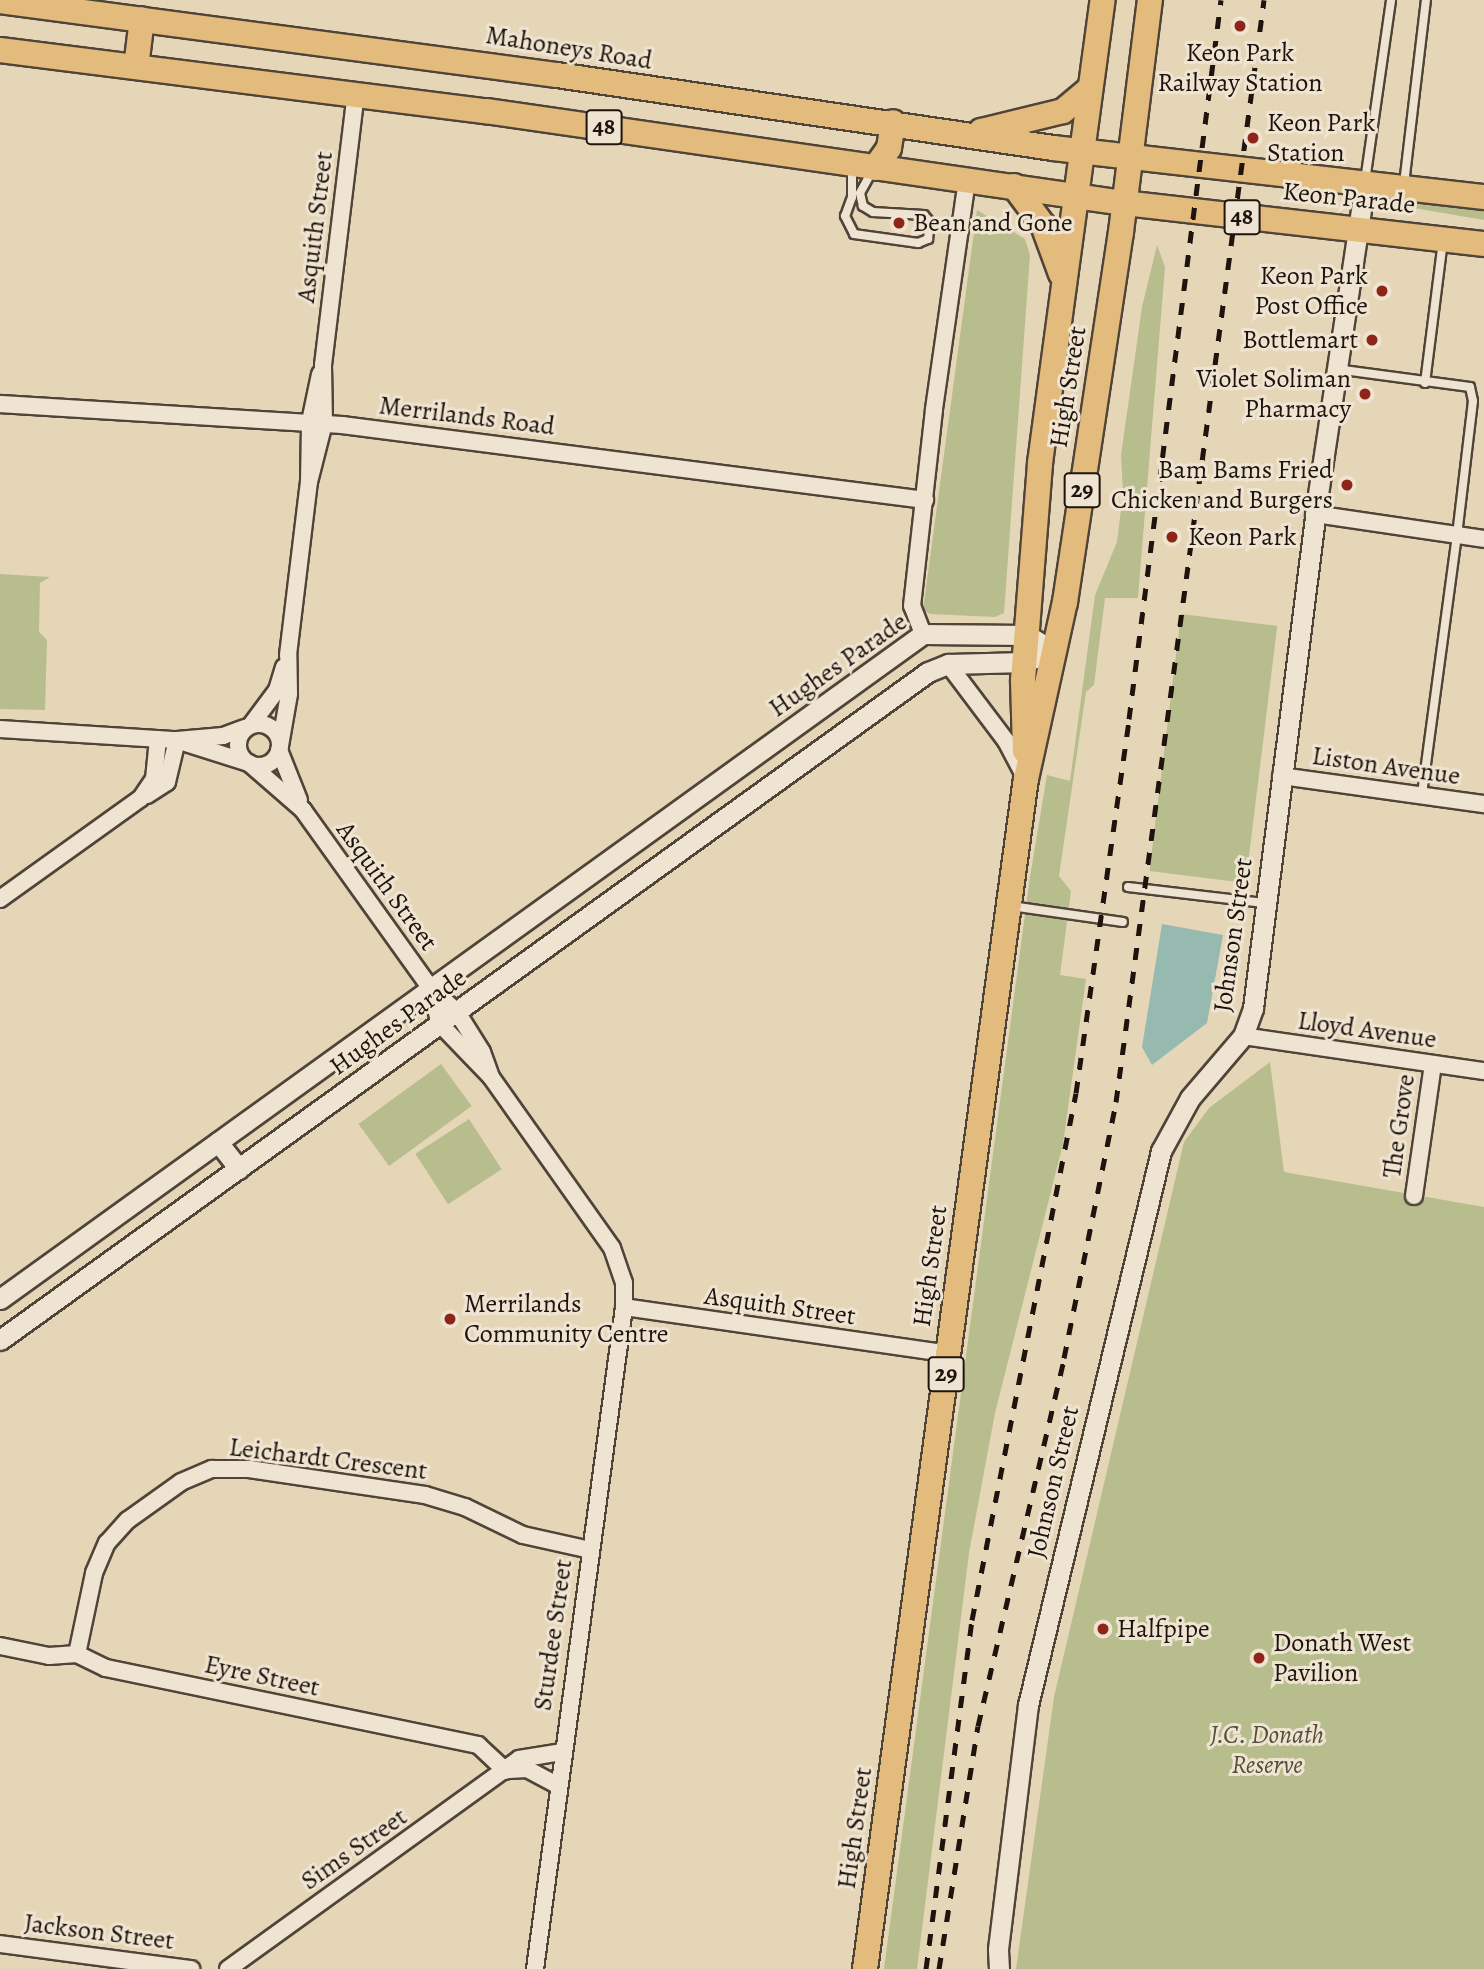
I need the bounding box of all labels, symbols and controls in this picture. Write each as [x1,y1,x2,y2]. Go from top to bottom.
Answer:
marker: Keon Park Railway Station [1232,18,1248,34]
street label: Mahoneys Road [484,19,654,77]
place label: Keon Park Railway Station [1157,37,1323,98]
road number: 48 [585,106,623,148]
place label: Keon Park Station [1267,107,1375,168]
marker: Keon Park Station [1245,130,1261,146]
street label: Asquith Street [290,150,340,304]
street label: Keon Parade [1281,176,1417,220]
road number: 48 [1223,196,1261,238]
place label: Bean and Gone [913,207,1073,239]
marker: Bean and Gone [891,215,907,231]
place label: Keon Park Post Office [1254,260,1368,322]
marker: Keon Park Post Office [1374,283,1390,299]
street label: High Street [1043,324,1093,450]
place label: Bottlemart [1242,324,1358,356]
marker: Bottlemart [1364,332,1380,348]
place label: Violet Soliman Pharmacy [1196,363,1351,424]
marker: Violet Soliman Pharmacy [1357,386,1373,402]
street label: Merrilands Road [377,390,557,442]
place label: Bam Bams Fried Chicken and Burgers [1111,454,1333,516]
road number: 29 [1063,470,1101,510]
marker: Bam Bams Fried Chicken and Burgers [1339,477,1355,493]
place label: Keon Park [1188,521,1296,553]
marker: Keon Park [1162,527,1182,547]
street label: Hughes Parade [763,606,913,724]
street label: Liston Avenue [1310,740,1462,792]
street label: Asquith Street [330,815,444,957]
street label: Johnson Street [1207,856,1259,1014]
street label: Hughes Parade [324,962,472,1082]
street label: Lloyd Avenue [1296,1005,1438,1055]
street label: The Grove [1376,1072,1422,1180]
street label: High Street [906,1203,954,1329]
street label: Asquith Street [703,1280,857,1332]
place label: Merrilands Community Centre [464,1288,669,1350]
marker: Merrilands Community Centre [442,1311,458,1327]
road number: 29 [927,1354,965,1394]
street label: Johnson Street [1020,1403,1086,1561]
street label: Leichardt Crescent [227,1431,429,1487]
street label: Sturdee Street [527,1557,579,1713]
place label: Halfpipe [1117,1613,1210,1645]
marker: Halfpipe [1095,1621,1111,1637]
place label: Donath West Pavilion [1273,1627,1411,1688]
street label: Eyre Street [202,1649,322,1703]
marker: Donath West Pavilion [1251,1650,1267,1666]
park label: J.C. Donath Reserve [1210,1719,1324,1780]
street label: High Street [831,1765,879,1891]
street label: Sims Street [295,1801,413,1897]
street label: Jackson Street [22,1907,176,1957]

